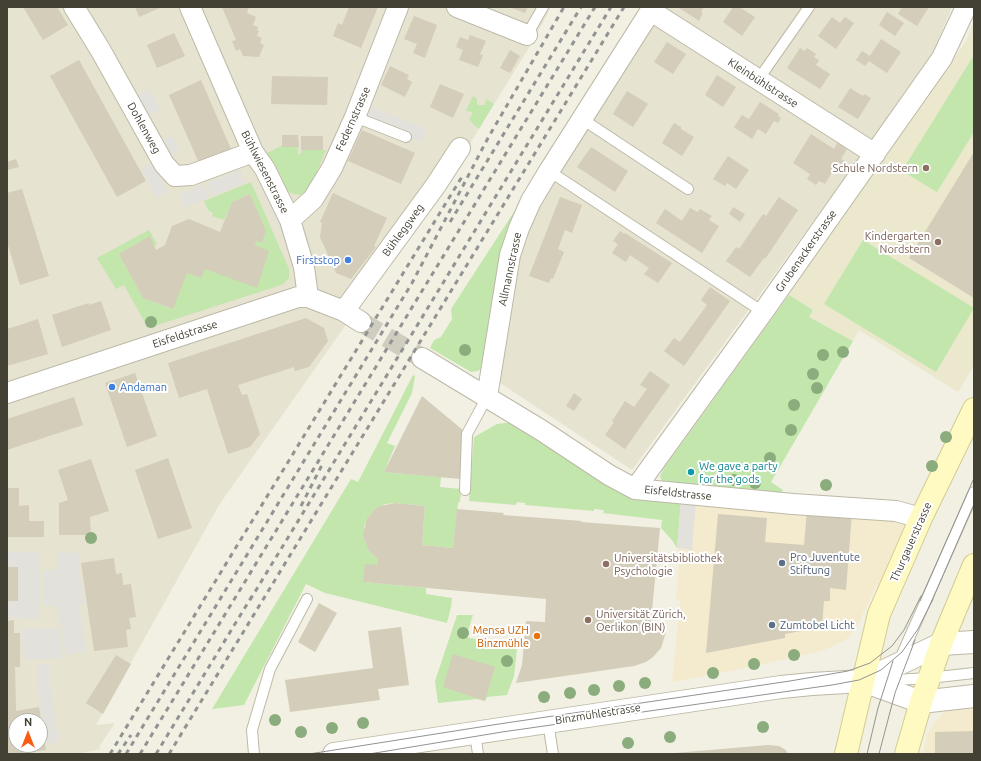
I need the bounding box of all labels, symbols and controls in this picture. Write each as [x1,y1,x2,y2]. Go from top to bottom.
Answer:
street label: Kleinbühlstrasse [725,55,801,111]
street label: Federnstrasse [333,85,373,153]
street label: Dohlenweg [125,100,163,156]
street label: Bühlwiesenstrasse [238,128,292,216]
place label: Schule Nordstern [833,161,918,175]
marker: Schule Nordstern [921,163,931,173]
street label: Bühleggweg [379,201,427,259]
street label: Grubenackerstrasse [773,207,839,295]
place label: Kindergarten Nordstern [865,229,930,255]
street label: Allmannstrasse [496,231,524,307]
marker: Kindergarten Nordstern [933,237,943,247]
place label: Firststop [296,253,340,267]
marker: Firststop [343,255,353,265]
street label: Eisfeldstrasse [151,317,219,351]
place label: Andaman [120,380,167,394]
marker: Andaman [107,382,117,392]
place label: We gave a party for the gods [699,459,778,485]
marker: We gave a party for the gods [686,467,696,477]
street label: Eisfeldstrasse [644,483,712,503]
street label: Thurgauerstrasse [888,500,934,584]
place label: Pro Juventute Stiftung [790,550,860,576]
place label: Universitätsbibliothek Psychologie [614,551,722,577]
marker: Pro Juventute Stiftung [777,558,787,568]
marker: Universitätsbibliothek Psychologie [601,559,611,569]
place label: Universität Zürich, Oerlikon (BIN) [596,607,686,633]
marker: Universität Zürich, Oerlikon (BIN) [583,615,593,625]
place label: Zumtobel Licht [780,618,855,632]
marker: Zumtobel Licht [767,620,777,630]
place label: Mensa UZH Binzmühle [473,623,529,649]
marker: Mensa UZH Binzmühle [532,631,542,641]
street label: Binzmühlestrasse [554,701,642,727]
north arrow [8,713,48,753]
text: N [24,716,32,728]

